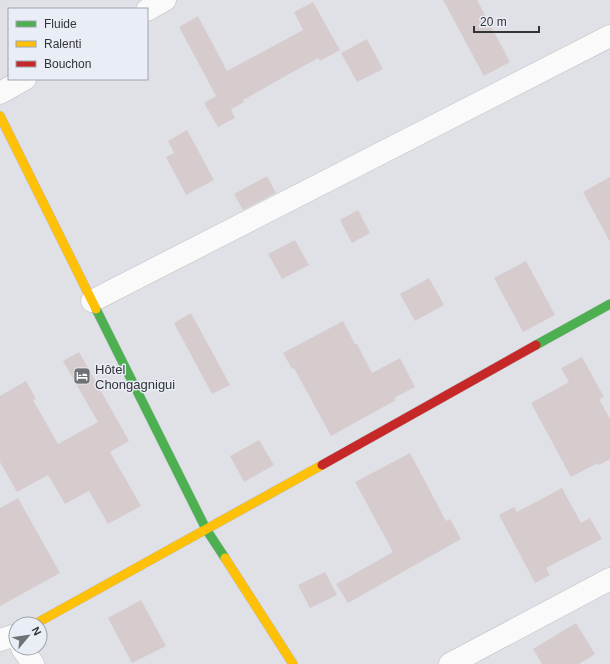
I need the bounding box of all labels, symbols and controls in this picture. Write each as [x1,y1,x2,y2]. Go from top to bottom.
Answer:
legend [8,8,148,80]
scale bar [474,8,539,34]
text: 20 m [480,15,507,29]
text: Fluide [44,17,77,31]
text: Ralenti [44,37,81,51]
text: Bouchon [44,57,91,71]
place label: Hôtel Chongagnigui [95,362,175,392]
hotel icon: Hôtel Chongagnigui [72,366,92,386]
north arrow [8,616,48,656]
text: N [30,625,44,638]

